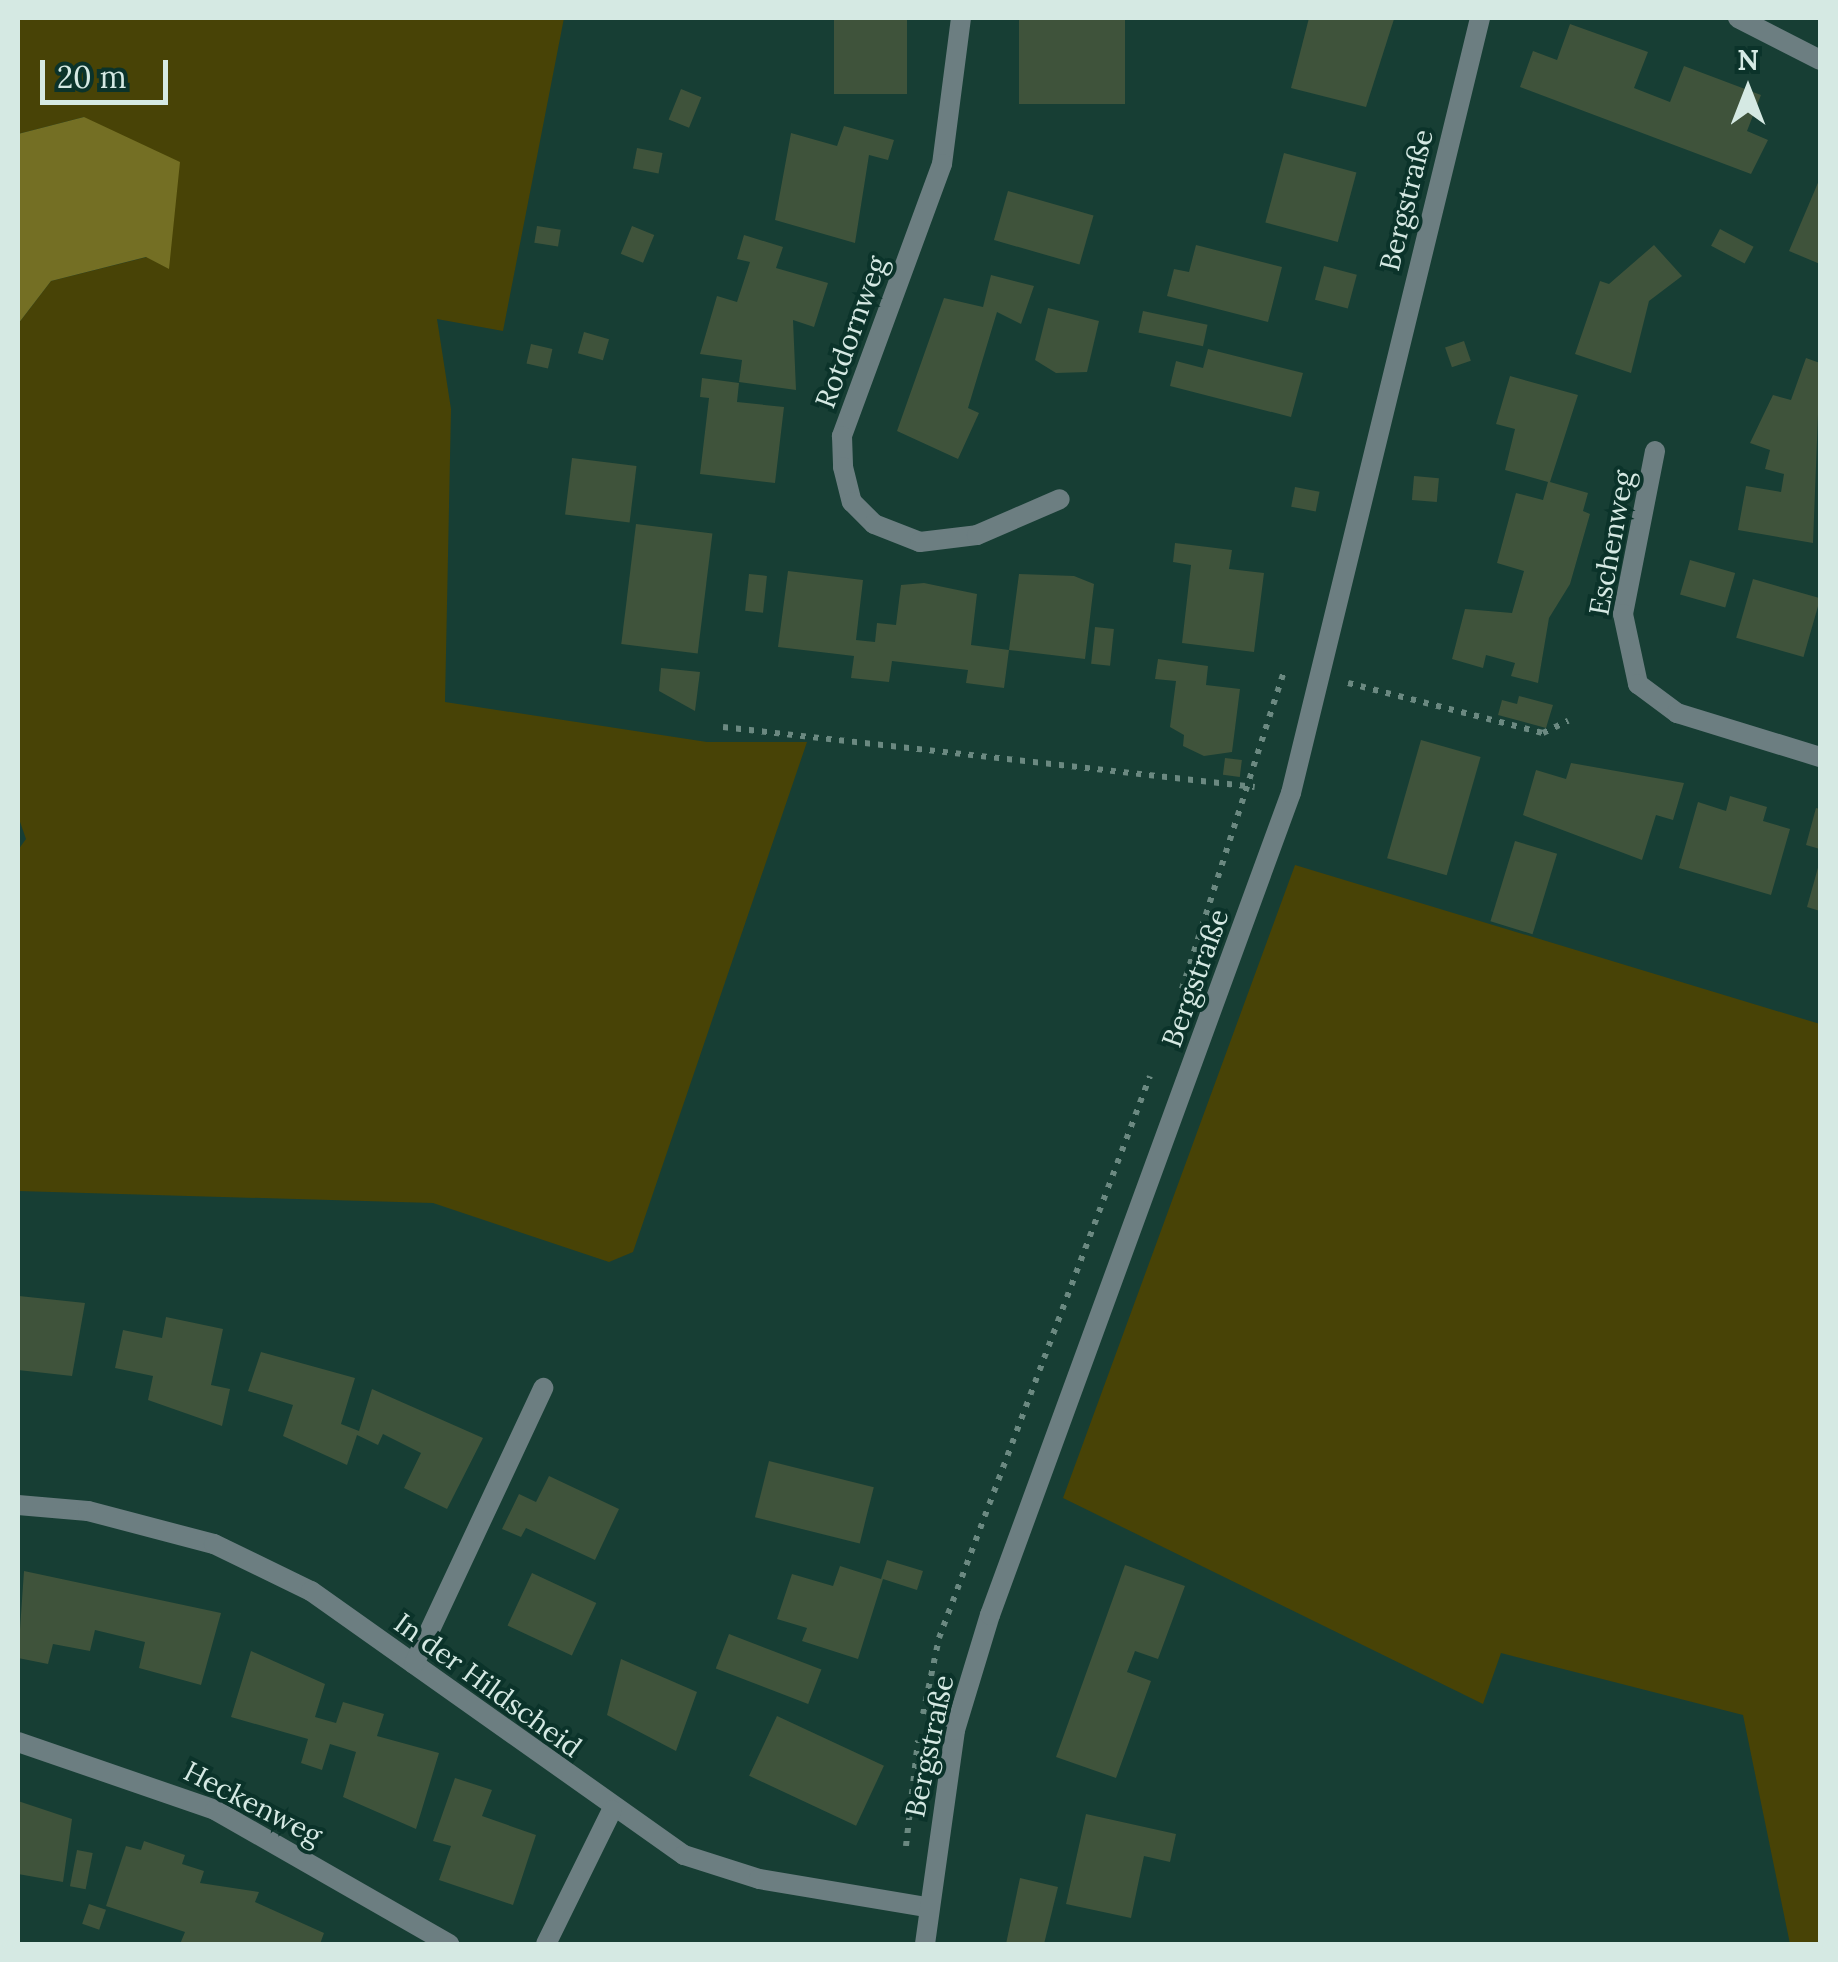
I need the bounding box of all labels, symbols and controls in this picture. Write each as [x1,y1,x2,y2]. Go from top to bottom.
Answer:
scale bar [45,40,172,102]
north arrow [1698,40,1798,140]
text: N [1737,42,1759,78]
text: 20 m [57,58,126,96]
street label: Bergstraße [1372,126,1440,274]
street label: Rotdornweg [808,251,894,413]
street label: Eschenweg [1582,468,1640,618]
street label: Bergstraße [1155,904,1235,1052]
street label: In der Hildscheid [388,1606,588,1764]
street label: Bergstraße [898,1672,960,1820]
street label: Heckenweg [178,1754,328,1852]

